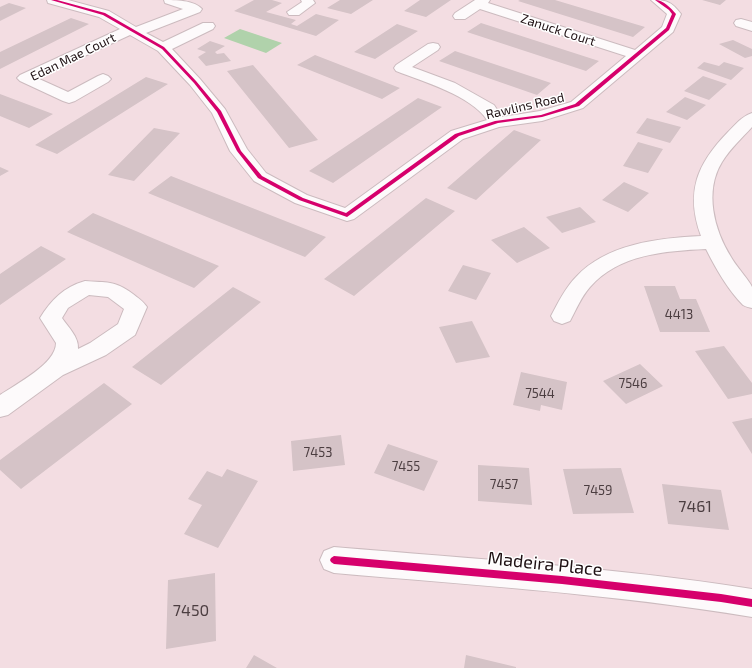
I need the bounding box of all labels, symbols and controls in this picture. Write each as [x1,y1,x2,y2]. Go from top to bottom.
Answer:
street label: Zanuck Court [519,11,597,49]
street label: Edan Mae Court [28,30,118,84]
street label: Rawlins Road [484,89,566,123]
house number: 4413 [665,307,693,323]
house number: 7546 [618,376,648,392]
house number: 7544 [525,386,555,402]
house number: 7453 [304,445,332,461]
house number: 7455 [392,459,420,475]
house number: 7457 [490,477,518,493]
house number: 7459 [583,483,613,499]
house number: 7461 [678,497,712,517]
street label: Madeira Place [486,547,604,581]
house number: 7450 [173,601,209,621]

